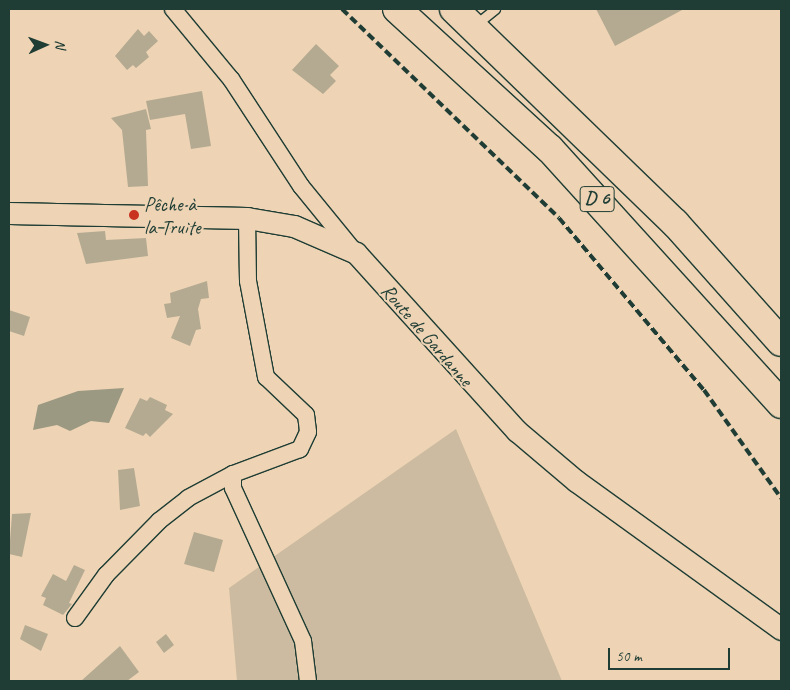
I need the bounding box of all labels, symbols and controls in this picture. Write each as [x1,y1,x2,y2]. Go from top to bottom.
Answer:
north arrow [20,20,70,70]
text: N [52,40,69,49]
road number: D 6 [580,182,614,215]
place label: Pêche à la Truite [144,192,200,239]
marker: Pêche à la Truite [128,209,140,221]
street label: Route de Gardanne [376,279,478,391]
scale bar [610,638,732,670]
text: 50 m [616,647,642,666]

